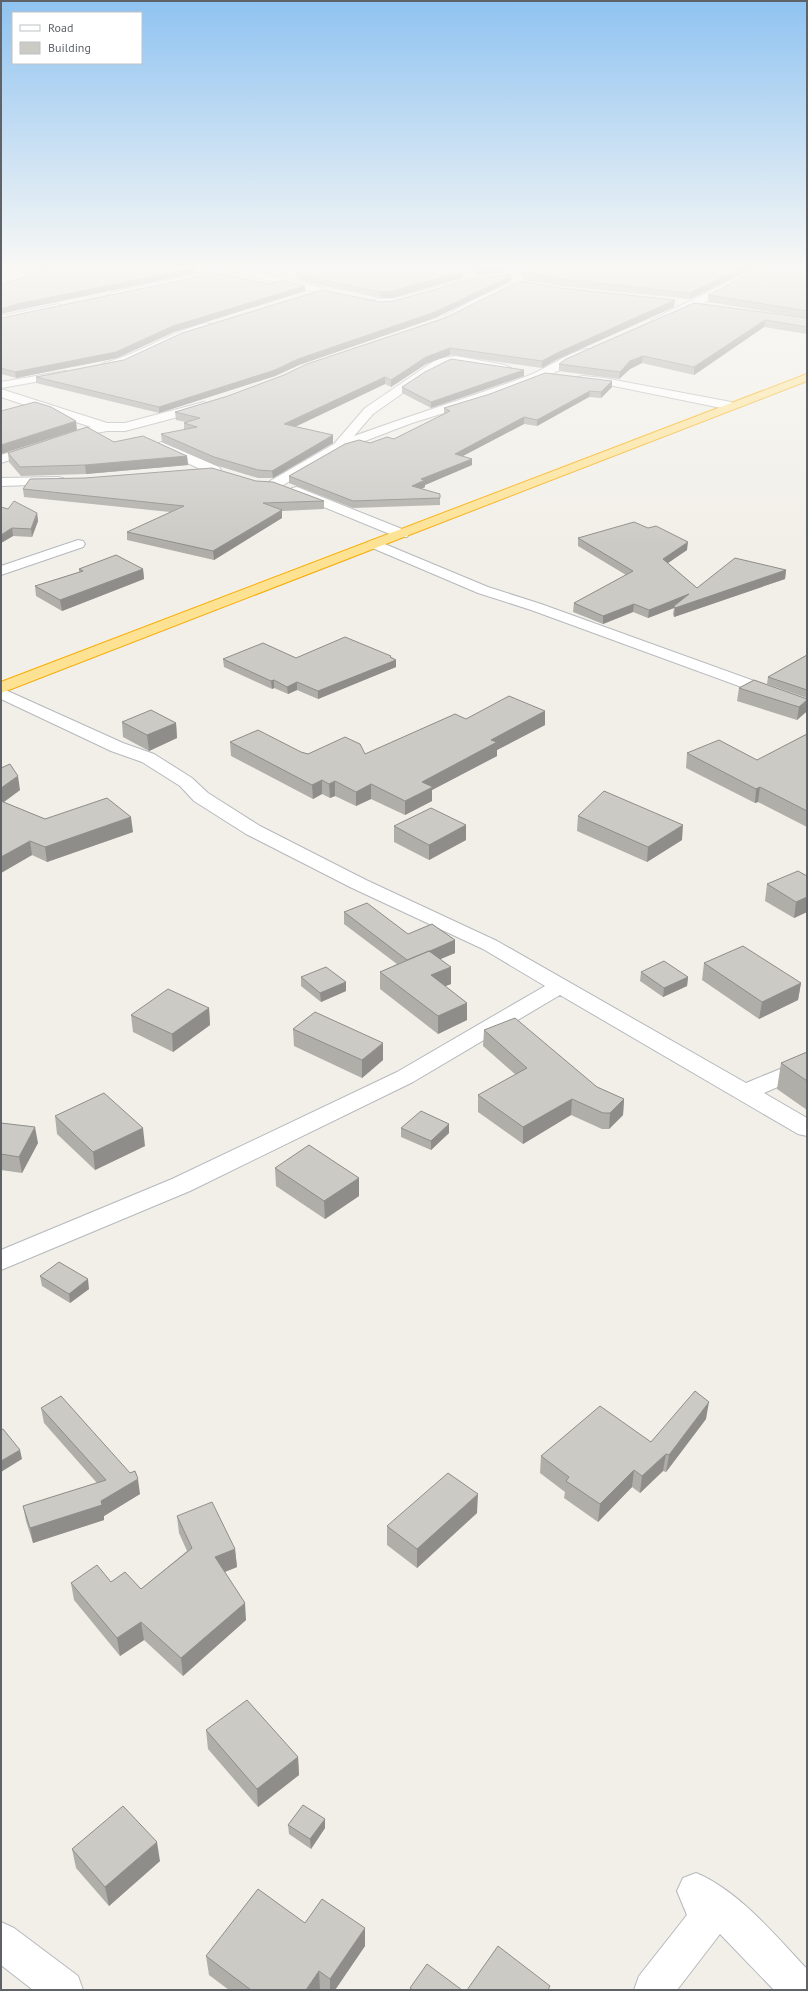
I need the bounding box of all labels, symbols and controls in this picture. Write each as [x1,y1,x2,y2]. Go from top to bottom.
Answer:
legend [12,12,142,64]
text: Road [48,20,73,35]
text: Building [48,40,91,55]

